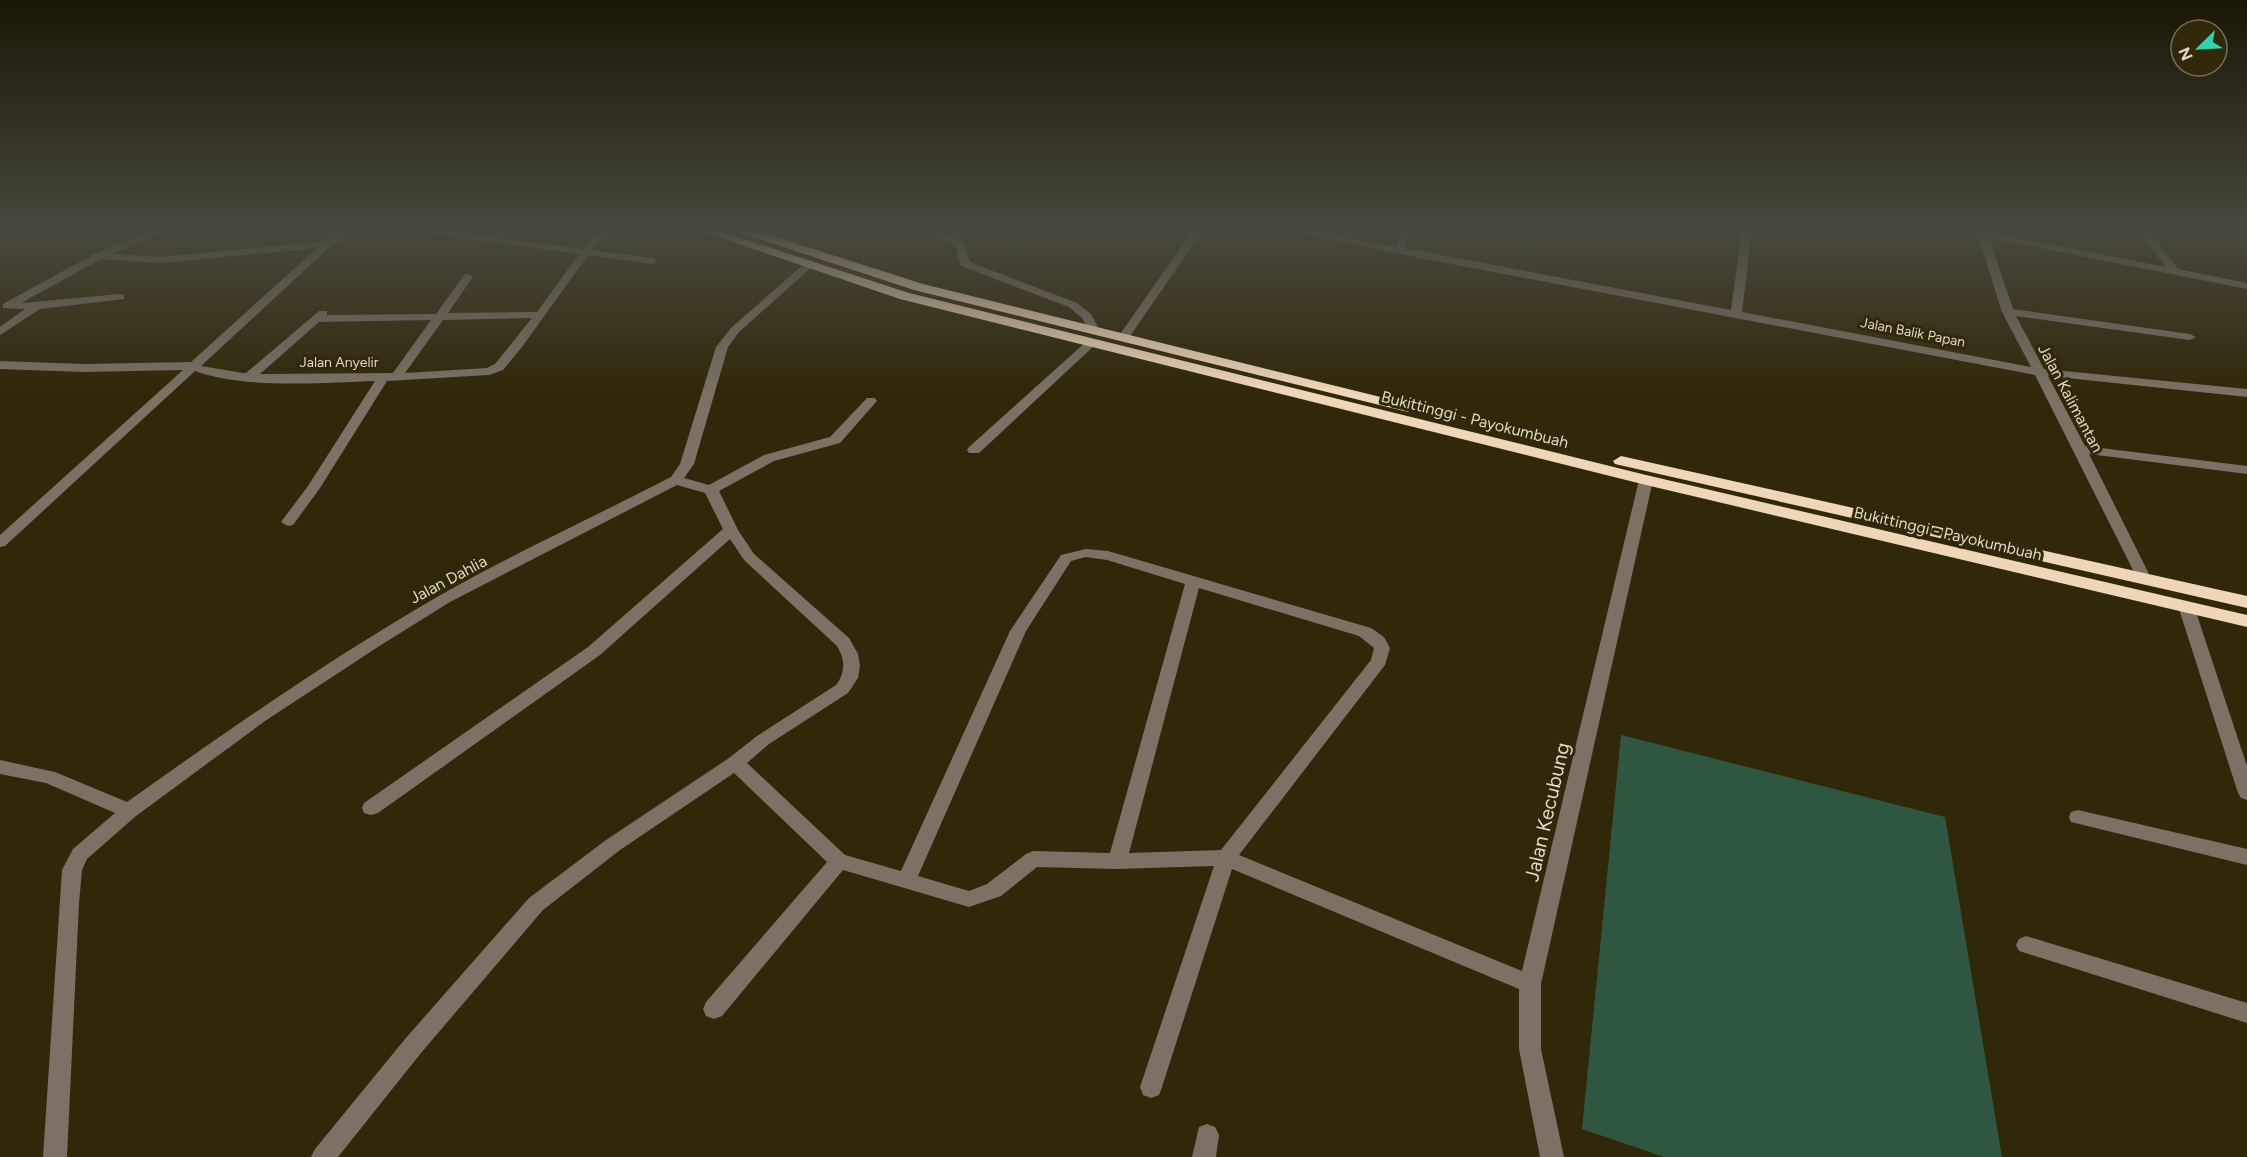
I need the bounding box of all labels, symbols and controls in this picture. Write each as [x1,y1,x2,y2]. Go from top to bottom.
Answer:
north arrow [2169,18,2229,78]
text: N [2175,44,2197,63]
street label: Jalan Balik Papan [1859,314,1967,351]
street label: Jalan Kalimantan [2034,341,2107,456]
street label: Jalan Anyelir [300,354,379,371]
street label: Bukittinggi - Payokumbuah [1379,387,1571,452]
street label: Bukittinggi - Payokumbuah [1852,503,2044,564]
street label: Jalan Dahlia [406,551,490,608]
street label: Jalan Kecubung [1519,740,1575,884]

